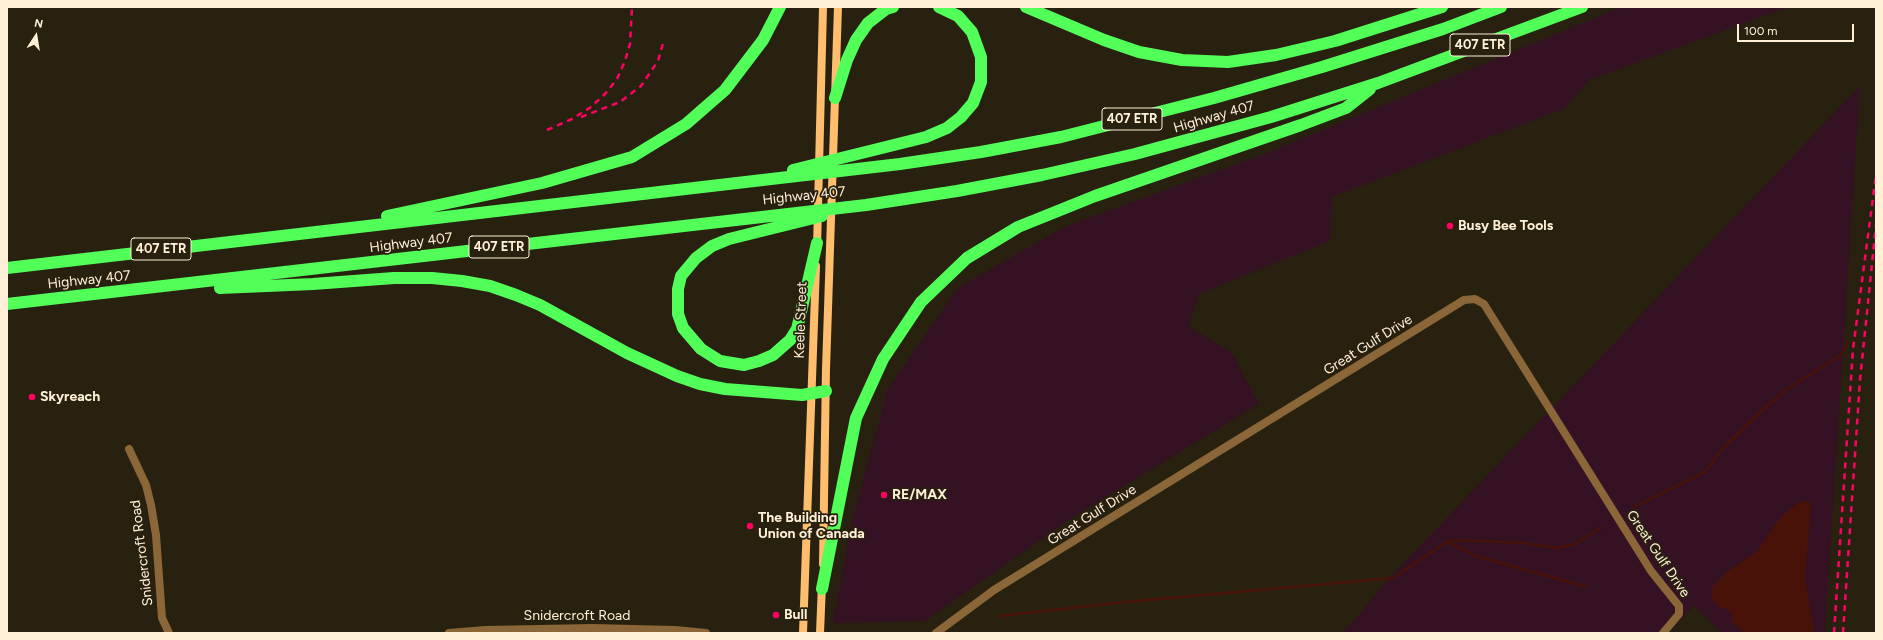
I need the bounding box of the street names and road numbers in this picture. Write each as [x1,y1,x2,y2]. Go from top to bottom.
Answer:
road number: 407 ETR [1450,34,1510,56]
street label: Highway 407 [1172,97,1256,137]
road number: 407 ETR [1102,108,1162,130]
street label: Highway 407 [762,183,846,209]
street label: Highway 407 [369,230,453,256]
road number: 407 ETR [469,236,529,258]
road number: 407 ETR [131,238,191,260]
street label: Highway 407 [47,267,131,293]
street label: Keele Street [791,281,811,359]
street label: Great Gulf Drive [1321,311,1415,379]
street label: Great Gulf Drive [1045,481,1139,549]
street label: Snidercroft Road [127,499,157,607]
street label: Great Gulf Drive [1623,507,1693,601]
street label: Snidercroft Road [524,608,630,624]

